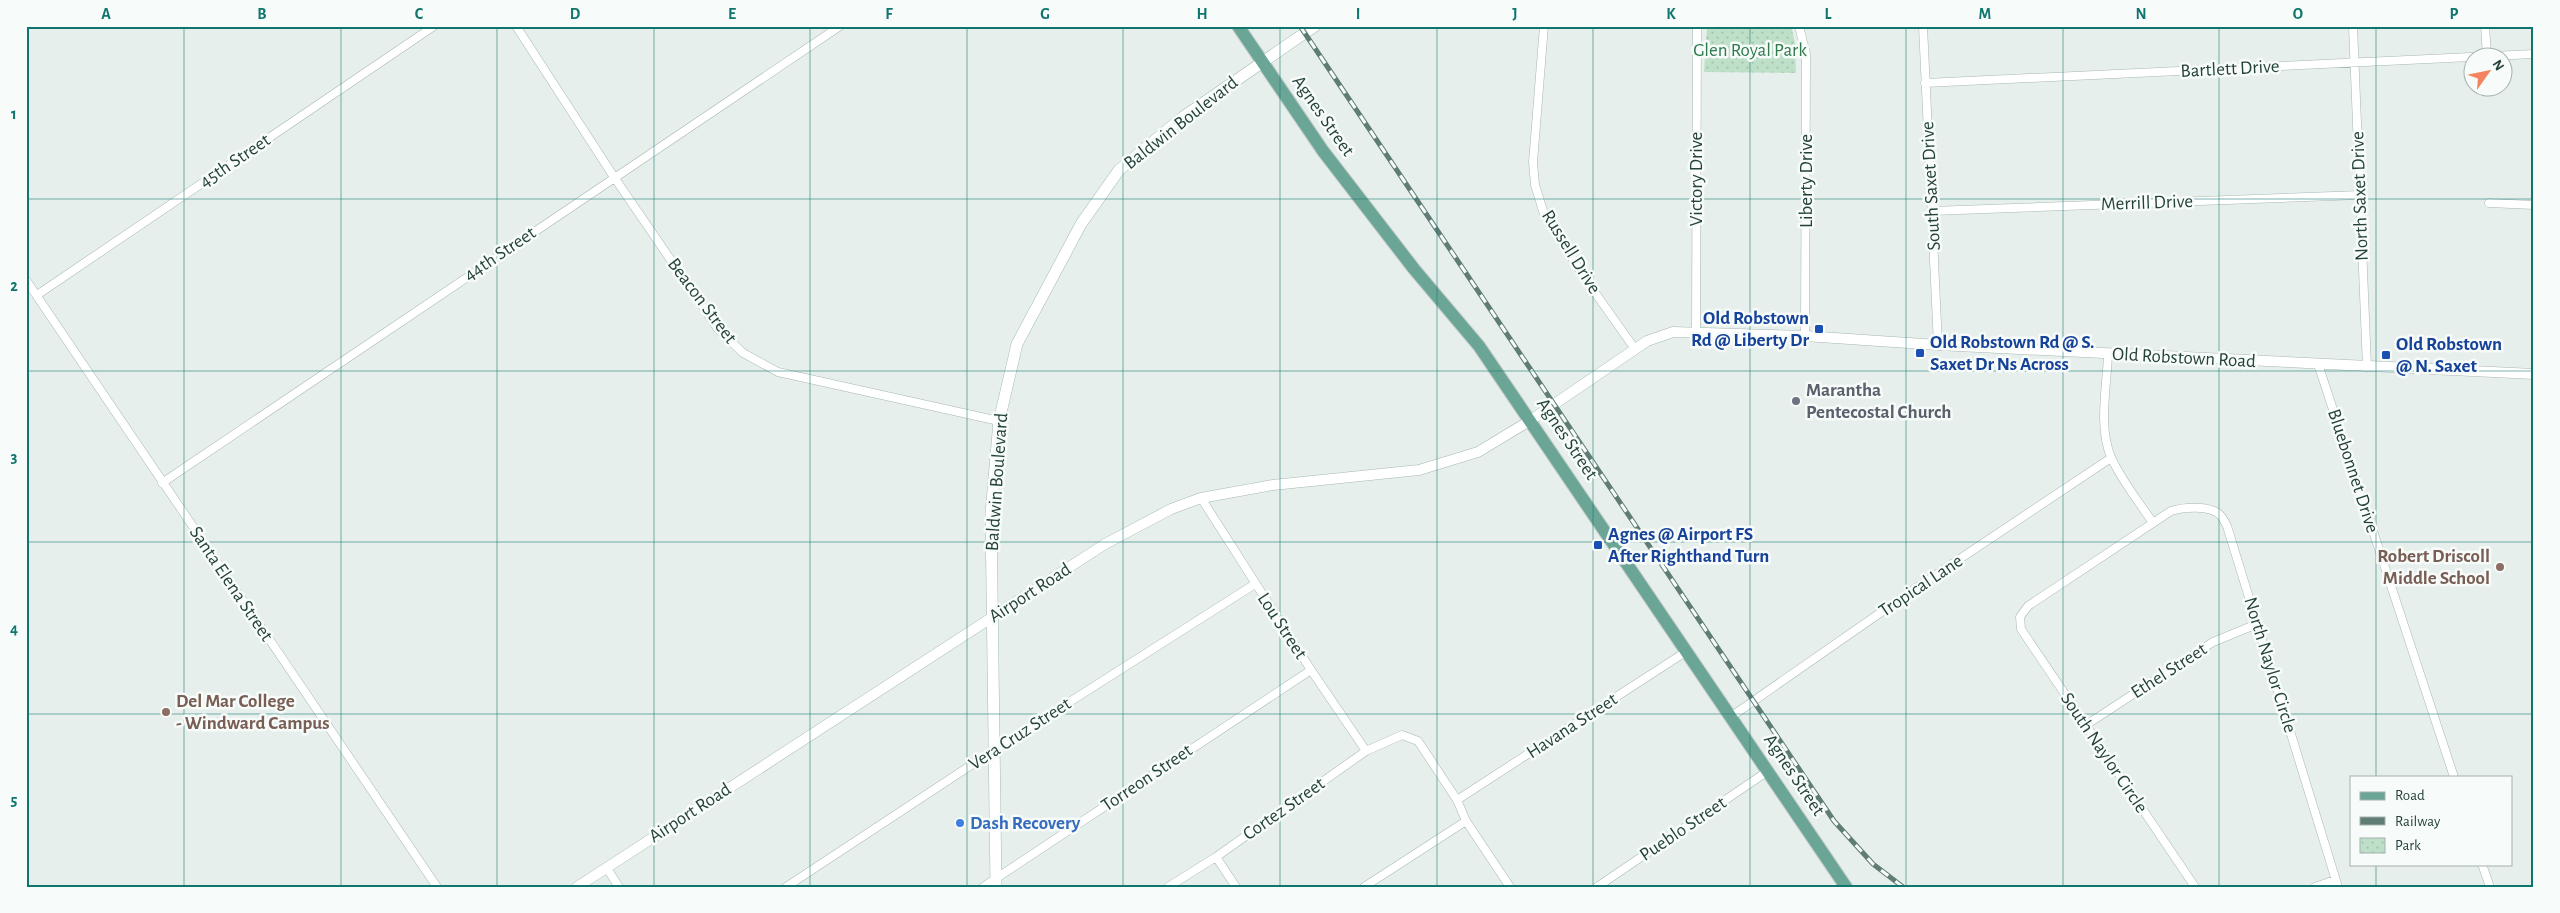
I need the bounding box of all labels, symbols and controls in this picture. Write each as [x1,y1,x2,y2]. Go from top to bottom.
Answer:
text: A [101,6,111,22]
text: B [257,6,267,22]
text: C [415,6,424,22]
text: D [570,6,581,22]
text: E [728,6,736,22]
text: F [885,6,893,22]
text: G [1040,6,1050,22]
text: H [1196,6,1208,22]
text: I [1356,6,1360,22]
text: J [1512,6,1518,22]
text: K [1666,6,1676,22]
text: L [1825,6,1832,22]
text: M [1979,6,1991,22]
text: N [2135,6,2147,22]
text: O [2293,6,2303,22]
text: P [2450,6,2459,22]
park label: Glen Royal Park [1693,41,1807,60]
north arrow [2462,48,2512,98]
street label: Bartlett Drive [2180,57,2280,81]
text: N [2490,58,2507,73]
street label: Agnes Street [1288,72,1358,160]
street label: Baldwin Boulevard [1121,73,1242,173]
text: 1 [11,106,17,122]
street label: South Saxet Drive [1918,121,1944,251]
street label: 45th Street [196,131,274,191]
street label: North Saxet Drive [2348,131,2372,261]
street label: Victory Drive [1687,132,1706,226]
street label: Liberty Drive [1797,134,1816,228]
street label: Merrill Drive [2101,192,2193,214]
street label: Russell Drive [1538,207,1604,297]
street label: 44th Street [461,223,539,285]
street label: Beacon Street [664,255,740,347]
text: 2 [10,278,18,294]
place label: Old Robstown Rd @ Liberty Dr [1691,309,1809,350]
marker: Old Robstown Rd @ Liberty Dr [1813,323,1825,335]
place label: Old Robstown Rd @ S. Saxet Dr Ns Across [1930,333,2094,374]
place label: Old Robstown @ N. Saxet [2396,335,2502,376]
street label: Old Robstown Road [2112,345,2257,371]
marker: Old Robstown Rd @ S. Saxet Dr Ns Across [1914,347,1926,359]
marker: Old Robstown @ N. Saxet [2380,349,2392,361]
place label: Marantha Pentecostal Church [1806,381,1951,422]
street label: Agnes Street [1533,395,1601,483]
marker: Marantha Pentecostal Church [1790,395,1802,407]
street label: Bluebonnet Drive [2324,407,2382,535]
street label: Baldwin Boulevard [983,412,1011,552]
text: 3 [11,449,18,465]
street label: Santa Elena Street [186,523,276,645]
place label: Agnes @ Airport FS After Righthand Turn [1608,525,1769,566]
marker: Agnes @ Airport FS After Righthand Turn [1592,539,1604,551]
place label: Robert Driscoll Middle School [2377,547,2490,588]
street label: Tropical Lane [1876,551,1966,621]
street label: Airport Road [986,559,1075,626]
marker: Robert Driscoll Middle School [2494,561,2506,573]
street label: Lou Street [1254,590,1310,662]
street label: North Naylor Circle [2240,595,2300,735]
text: 4 [10,621,18,637]
street label: Ethel Street [2128,640,2210,702]
street label: South Naylor Circle [2057,689,2151,817]
street label: Havana Street [1523,690,1621,762]
place label: Del Mar College - Windward Campus [176,692,330,733]
street label: Vera Cruz Street [966,694,1074,774]
marker: Del Mar College - Windward Campus [160,706,172,718]
street label: Agnes Street [1760,731,1828,819]
street label: Torreon Street [1098,741,1196,815]
street label: Cortez Street [1240,774,1328,844]
legend [2350,776,2512,866]
street label: Airport Road [646,779,735,846]
text: Road [2395,788,2425,803]
text: 5 [11,792,18,808]
street label: Pueblo Street [1636,793,1730,865]
place label: Dash Recovery [970,814,1081,833]
text: Railway [2395,814,2441,829]
marker: Dash Recovery [954,817,966,829]
text: Park [2395,838,2421,853]

